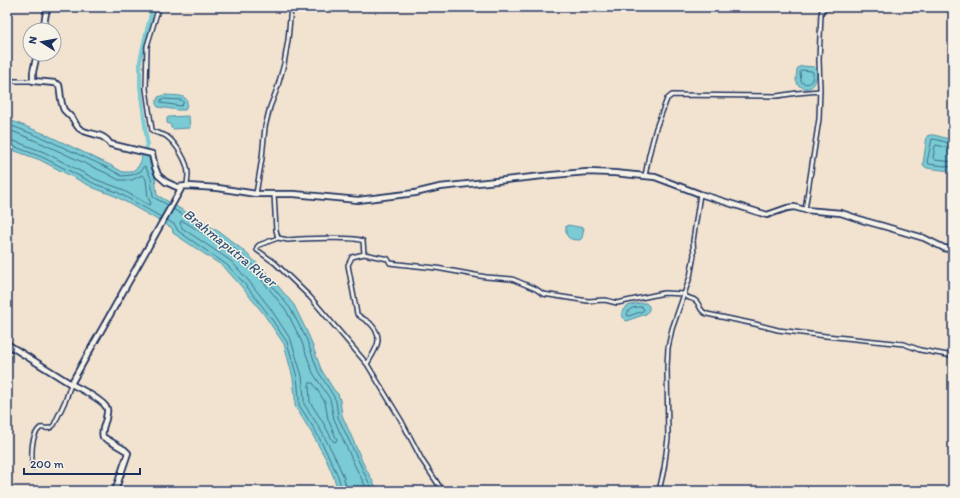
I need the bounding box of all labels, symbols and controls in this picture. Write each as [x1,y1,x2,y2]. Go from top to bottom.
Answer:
north arrow [22,22,62,62]
text: N [26,35,40,45]
water label: Brahmaputra River [180,205,281,292]
scale bar [24,450,140,476]
text: 200 m [30,457,64,471]

